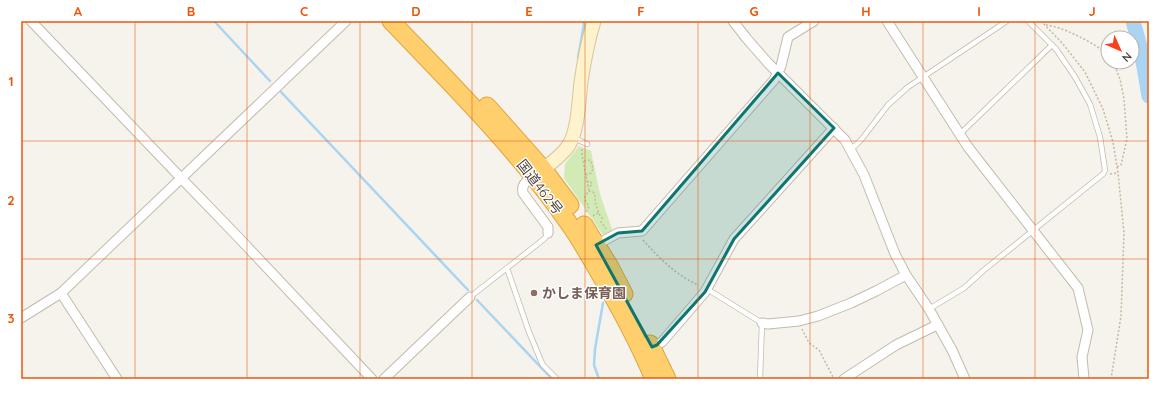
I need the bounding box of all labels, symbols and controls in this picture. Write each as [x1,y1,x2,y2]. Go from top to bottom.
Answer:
text: A [74,3,83,19]
text: B [187,3,195,19]
text: C [300,3,308,19]
text: D [411,3,421,19]
text: E [525,3,533,19]
text: F [637,3,645,19]
text: G [749,3,759,19]
text: H [861,3,871,19]
text: I [977,3,981,19]
text: J [1088,3,1096,19]
north arrow [1100,30,1140,70]
text: N [1119,49,1135,65]
text: 1 [8,73,14,89]
street label: 国道462号 [513,156,567,218]
text: 2 [7,192,15,208]
place label: かしま保育園 [542,284,626,302]
marker: かしま保育園 [529,288,539,298]
text: 3 [8,310,15,326]

